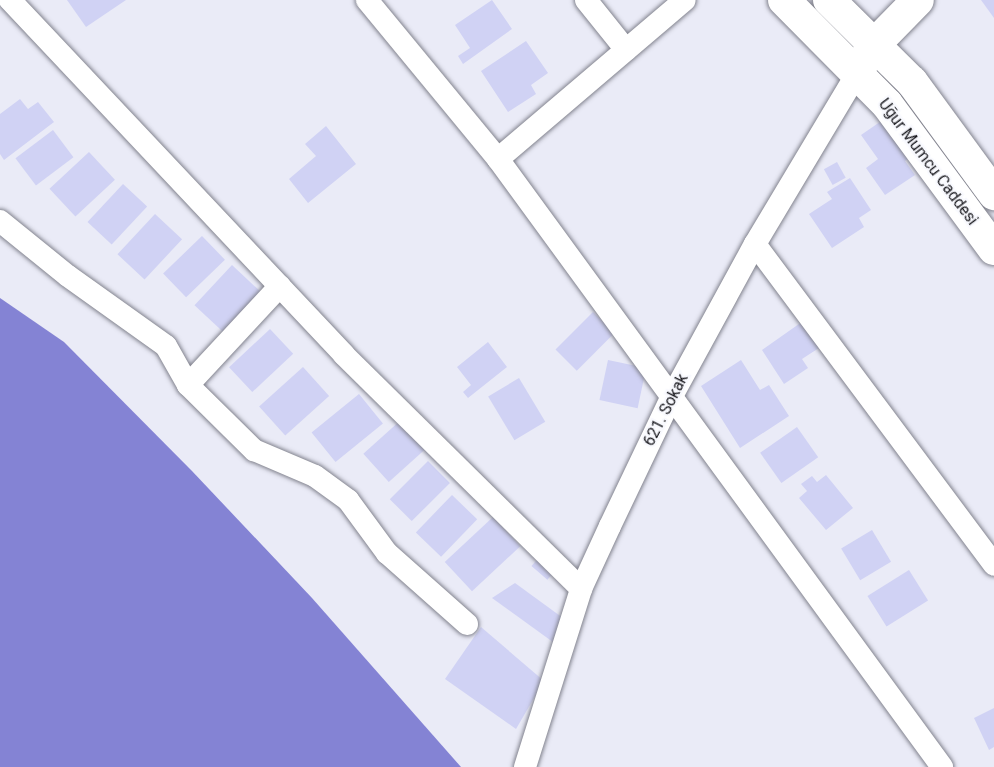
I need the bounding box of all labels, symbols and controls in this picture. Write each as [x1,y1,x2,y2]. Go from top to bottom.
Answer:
street label: Uğur Mumcu Caddesi [874,95,982,229]
street label: 621. Sokak [640,371,692,449]

